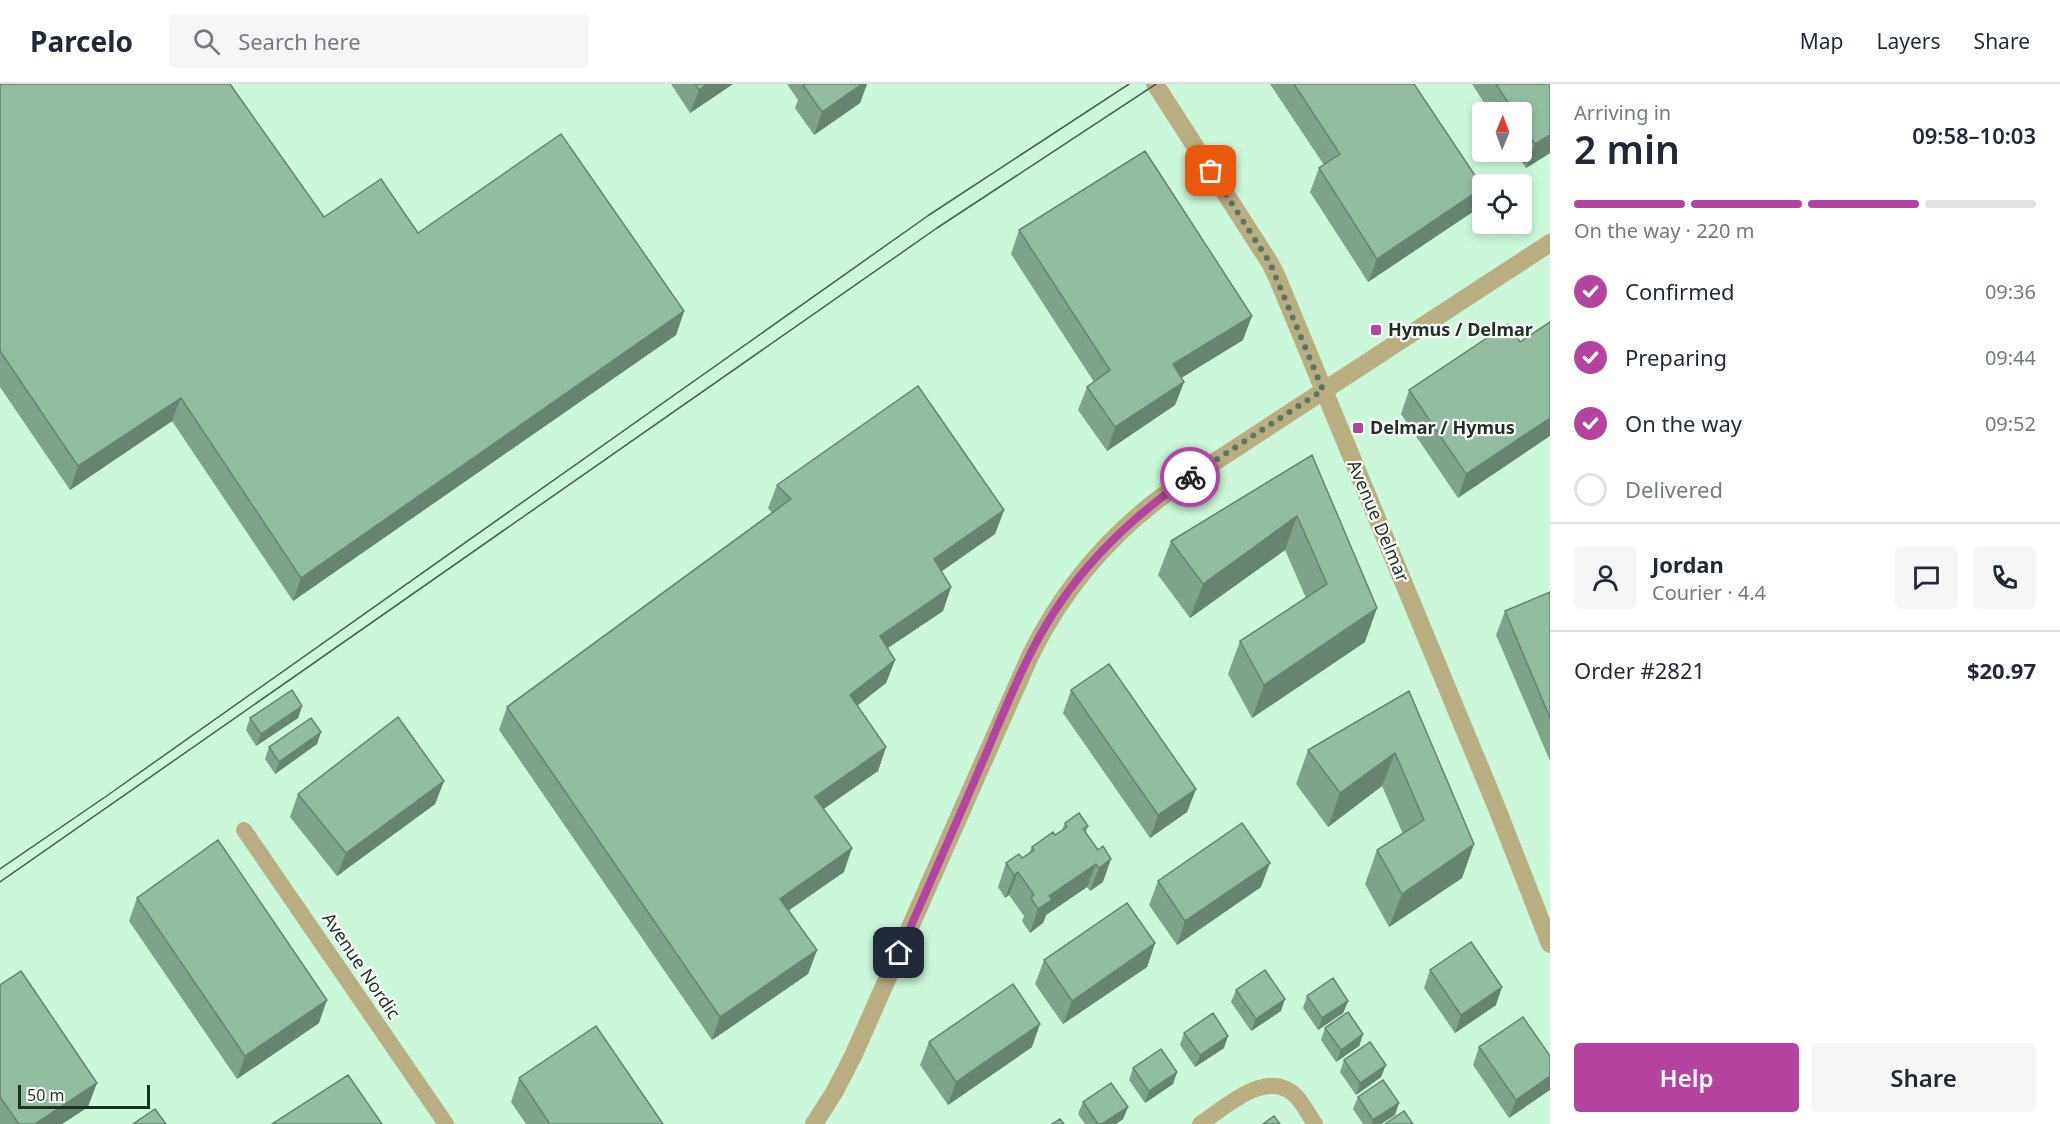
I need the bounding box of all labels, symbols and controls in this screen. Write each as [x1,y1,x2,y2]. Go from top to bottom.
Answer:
search box [169,14,589,68]
text: Parcelo [30,22,133,60]
icon: search [190,25,223,58]
text: Search here [238,26,361,56]
text: Map [1800,27,1844,55]
text: Layers [1877,27,1941,55]
text: Share [1974,27,2030,55]
text: Arriving in [1574,99,1671,126]
north arrow [1472,102,1532,162]
map controls [1472,102,1532,234]
text: 09:58–10:03 [1912,120,2036,150]
text: 2 min [1574,122,1680,175]
pin [1185,145,1236,196]
icon: bag [1194,154,1227,187]
button: locate [1472,174,1532,234]
text: On the way · 220 m [1574,217,1754,244]
icon: check [1574,275,1607,308]
text: Confirmed [1625,276,1735,306]
text: 09:36 [1985,278,2036,305]
place label: Hymus / Delmar [1388,317,1533,341]
marker: Hymus / Delmar [1369,323,1383,337]
icon: check [1574,341,1607,374]
text: Preparing [1625,342,1727,372]
text: 09:44 [1985,344,2036,371]
icon: check [1574,407,1607,440]
text: On the way [1625,408,1742,438]
text: 09:52 [1985,410,2036,437]
place label: Delmar / Hymus [1370,415,1515,439]
marker: Delmar / Hymus [1351,421,1365,435]
courier [1160,447,1220,507]
street label: Avenue Delmar [1342,456,1416,586]
icon: bike [1174,461,1207,494]
text: Delivered [1625,474,1723,504]
button: person [1574,546,1637,609]
button: chat [1895,546,1958,609]
button: phone [1973,546,2036,609]
text: Jordan [1652,549,1724,579]
text: Courier · 4.4 [1652,579,1766,606]
text: Order #2821 [1574,655,1705,685]
text: $20.97 [1967,655,2036,685]
street label: Avenue Nordic [317,907,407,1024]
pin [873,927,924,978]
icon: home [882,936,915,969]
button: Help [1574,1043,1799,1112]
button: Share [1811,1043,2036,1112]
scale bar [18,1082,150,1110]
text: 50 m [27,1084,64,1106]

